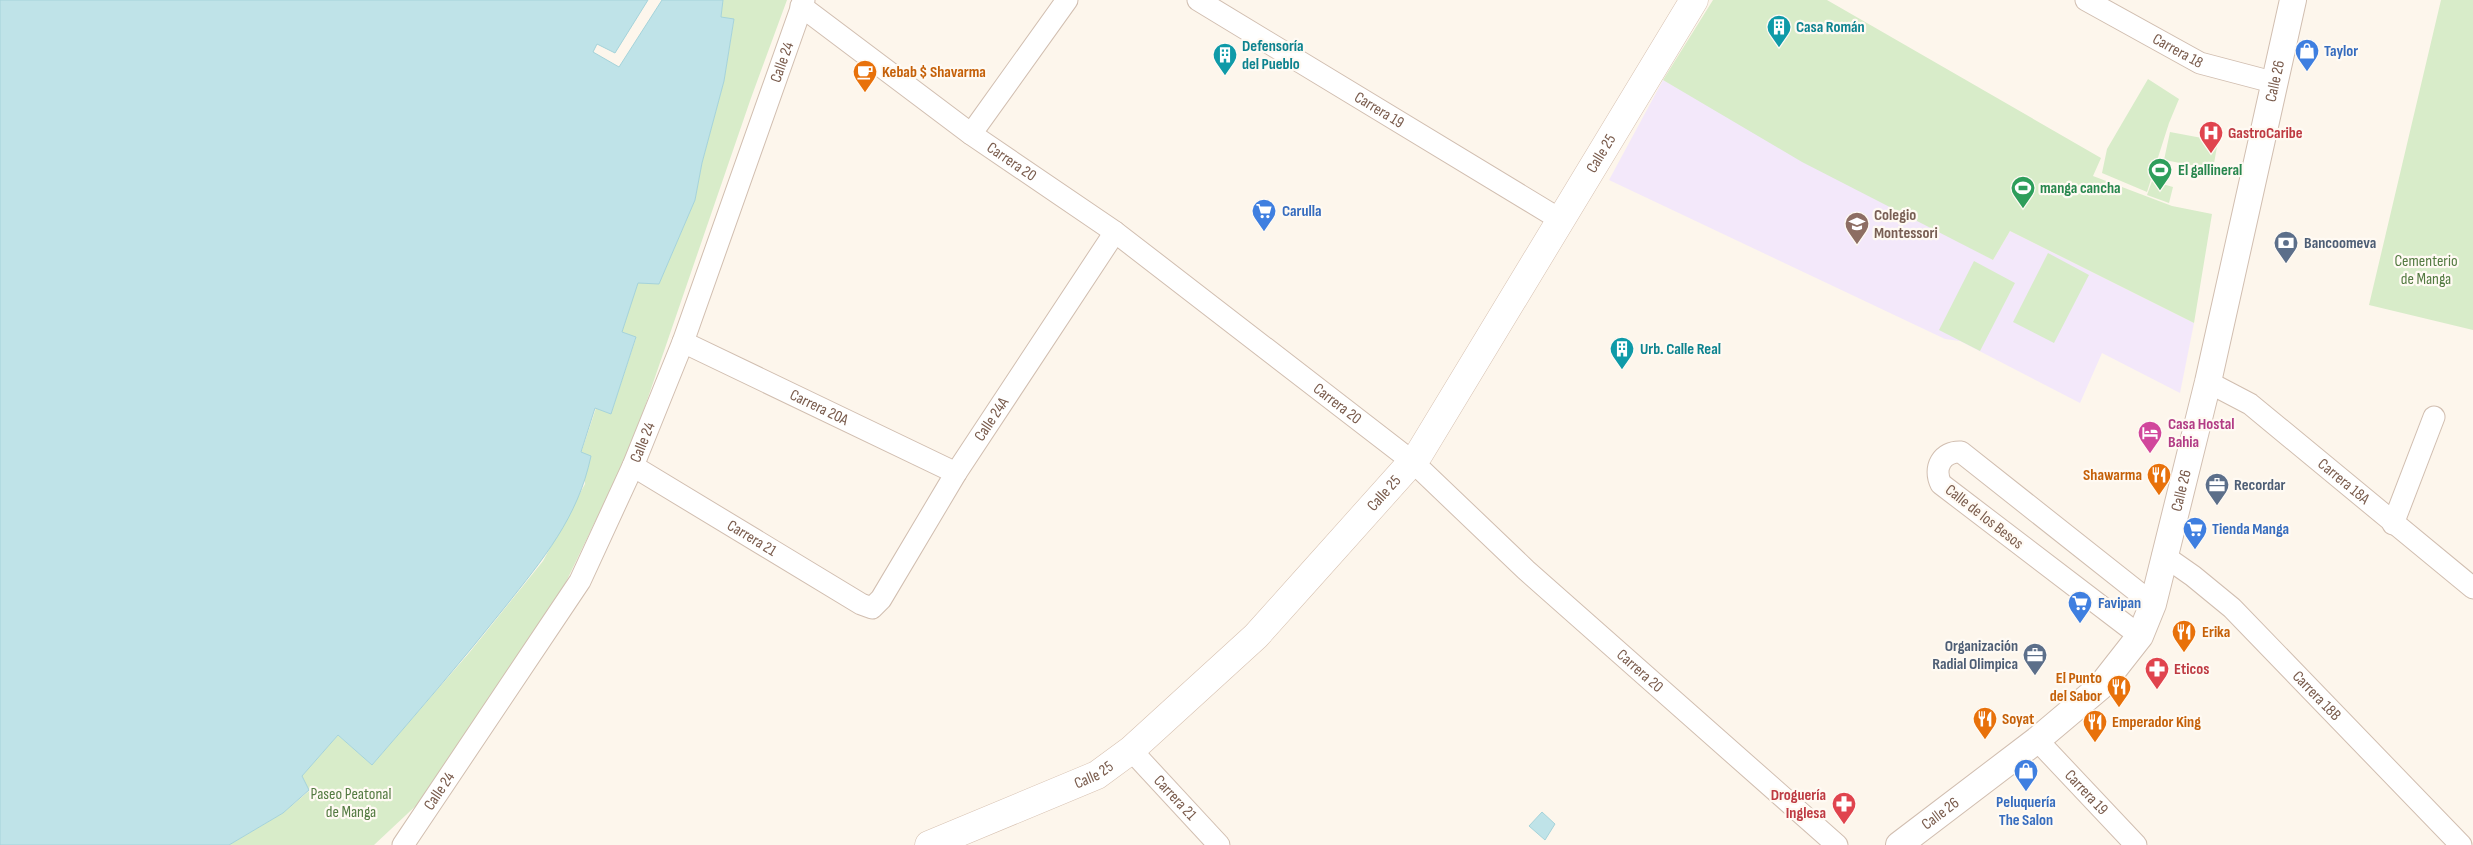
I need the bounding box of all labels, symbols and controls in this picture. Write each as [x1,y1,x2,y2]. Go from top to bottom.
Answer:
building icon: Casa Román [1766,14,1792,48]
place label: Casa Román [1796,18,1865,37]
street label: Carrera 18 [2149,29,2206,72]
place label: Defensoría del Pueblo [1242,37,1304,74]
shop icon: Taylor [2294,38,2320,72]
street label: Calle 24 [766,39,798,85]
building icon: Defensoría del Pueblo [1212,42,1238,76]
place label: Taylor [2324,42,2358,61]
street label: Calle 26 [2261,58,2289,104]
cafe icon: Kebab $ Shavarma [852,59,878,93]
place label: Kebab $ Shavarma [882,63,986,82]
street label: Carrera 19 [1351,88,1408,132]
hospital icon: GastroCaribe [2198,120,2224,154]
place label: GastroCaribe [2228,124,2303,143]
street label: Calle 25 [1582,131,1620,176]
street label: Carrera 20 [983,138,1040,185]
sports icon: El gallineral [2147,157,2173,191]
place label: El gallineral [2178,161,2242,180]
sports icon: manga cancha [2010,175,2036,209]
place label: manga cancha [2040,179,2121,198]
supermarket icon: Carulla [1251,198,1277,232]
place label: Carulla [1282,202,1322,221]
place label: Colegio Montessori [1874,206,1938,243]
school or university icon: Colegio Montessori [1844,211,1870,245]
bank icon: Bancoomeva [2273,230,2299,264]
place label: Bancoomeva [2304,234,2376,253]
park label: Cementerio de Manga [2394,252,2458,289]
building icon: Urb. Calle Real [1609,336,1635,370]
place label: Urb. Calle Real [1640,340,1721,359]
street label: Carrera 20 [1310,379,1365,428]
street label: Carrera 20A [787,385,852,429]
street label: Calle 24A [970,394,1013,445]
place label: Casa Hostal Bahia [2168,415,2235,452]
street label: Calle 24 [626,419,659,465]
hotel icon: Casa Hostal Bahia [2137,420,2163,454]
street label: Carrera 18A [2314,454,2374,508]
restaurant icon: Shawarma [2146,462,2172,496]
place label: Shawarma [2083,466,2142,485]
street label: Calle 26 [2167,468,2195,513]
street label: Calle 25 [1363,471,1405,515]
office icon: Recordar [2204,472,2230,506]
place label: Recordar [2234,476,2285,495]
street label: Calle de los Besos [1941,481,2027,554]
street label: Carrera 21 [724,516,780,560]
supermarket icon: Tienda Manga [2182,516,2208,550]
place label: Tienda Manga [2212,520,2289,539]
supermarket icon: Favipan [2067,590,2093,624]
place label: Favipan [2098,594,2141,613]
restaurant icon: Erika [2171,619,2197,653]
place label: Erika [2202,623,2230,642]
place label: Organización Radial Olimpica [1932,637,2018,674]
office icon: Organización Radial Olimpica [2022,642,2048,676]
street label: Carrera 20 [1613,645,1667,696]
pharmacy icon: Eticos [2144,656,2170,690]
place label: Eticos [2174,660,2209,679]
street label: Carrera 18B [2288,667,2345,725]
place label: El Punto del Sabor [2050,669,2102,706]
restaurant icon: El Punto del Sabor [2106,674,2132,708]
restaurant icon: Soyat [1972,706,1998,740]
restaurant icon: Emperador King [2082,709,2108,743]
place label: Soyat [2002,710,2034,729]
place label: Emperador King [2112,713,2201,732]
street label: Calle 25 [1071,757,1117,793]
shop icon: Peluquería The Salon [2013,758,2039,792]
street label: Carrera 19 [2061,766,2112,819]
street label: Calle 24 [420,768,459,814]
street label: Carrera 21 [1150,771,1201,824]
park label: Paseo Peatonal de Manga [311,785,391,822]
place label: Droguería Inglesa [1771,786,1826,823]
pharmacy icon: Droguería Inglesa [1831,791,1857,825]
street label: Calle 26 [1918,793,1963,834]
place label: Peluquería The Salon [1996,793,2056,830]

